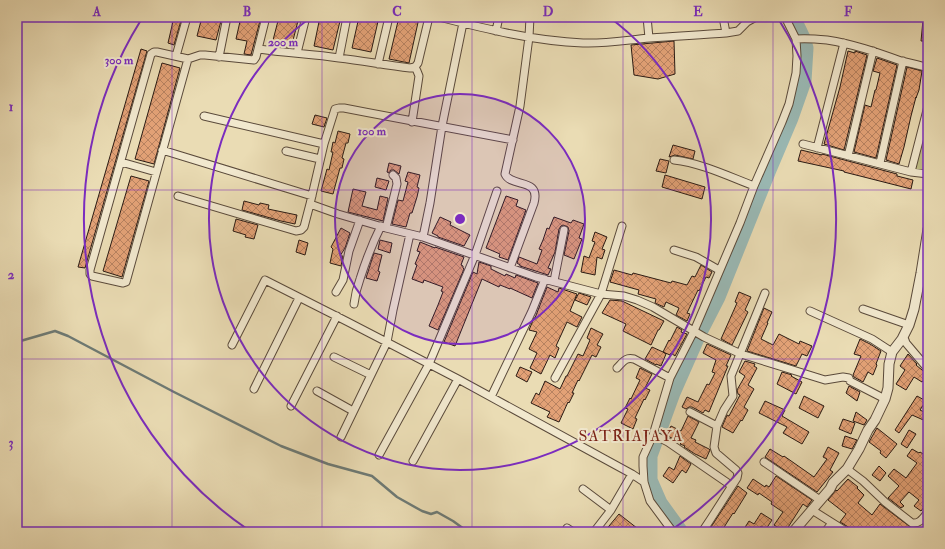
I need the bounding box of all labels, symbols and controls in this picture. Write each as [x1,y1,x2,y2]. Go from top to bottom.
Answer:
text: A [92,4,102,20]
text: B [243,4,251,20]
text: C [392,4,402,20]
text: D [543,4,554,20]
text: E [693,4,703,20]
text: F [844,4,853,20]
text: 200 m [268,35,299,50]
text: 300 m [105,53,134,68]
text: 1 [9,99,14,115]
text: 100 m [358,124,387,139]
centre of rings [453,212,467,226]
text: 2 [8,267,15,283]
district label: SATRIAJAYA [579,426,683,447]
text: 3 [9,435,14,451]

